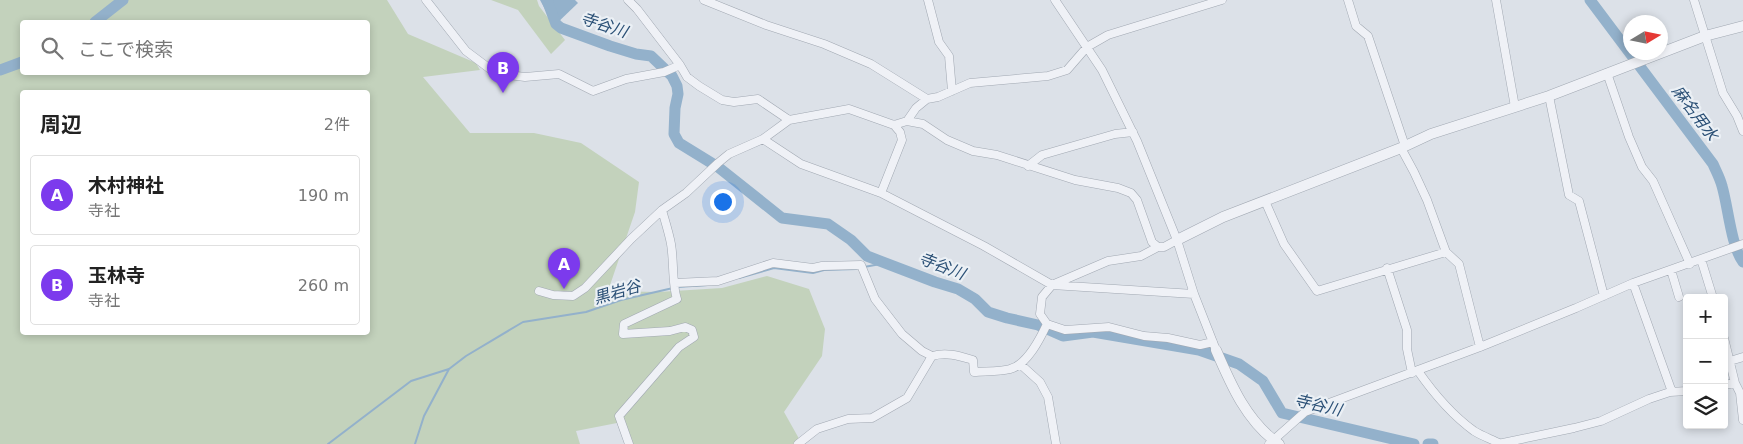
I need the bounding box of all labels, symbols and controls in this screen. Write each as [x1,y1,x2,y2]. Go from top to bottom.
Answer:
water label: 寺谷川 [578,9,632,42]
north arrow [1623,15,1668,60]
search box [20,20,370,75]
icon: search [38,34,66,62]
text: ここで検索 [78,38,173,60]
pin: B [487,52,519,93]
water label: 麻名用水 [1668,82,1723,146]
text: 周辺 [40,113,82,137]
text: 2件 [324,115,350,134]
text: 木村神社 [88,174,164,196]
text: A [51,186,63,205]
text: 190 m [298,186,349,205]
your location [710,189,736,215]
text: 寺社 [88,201,120,220]
pin: A [548,248,580,289]
water label: 寺谷川 [916,249,970,284]
text: 玉林寺 [88,264,145,286]
text: B [51,276,63,295]
text: 260 m [298,276,349,295]
water label: 黒岩谷 [591,276,645,308]
text: 寺社 [88,291,120,310]
map controls [1683,294,1728,429]
button: + [1683,294,1728,339]
button: − [1683,339,1728,384]
button: layers [1683,384,1728,429]
water label: 寺谷川 [1292,390,1345,420]

